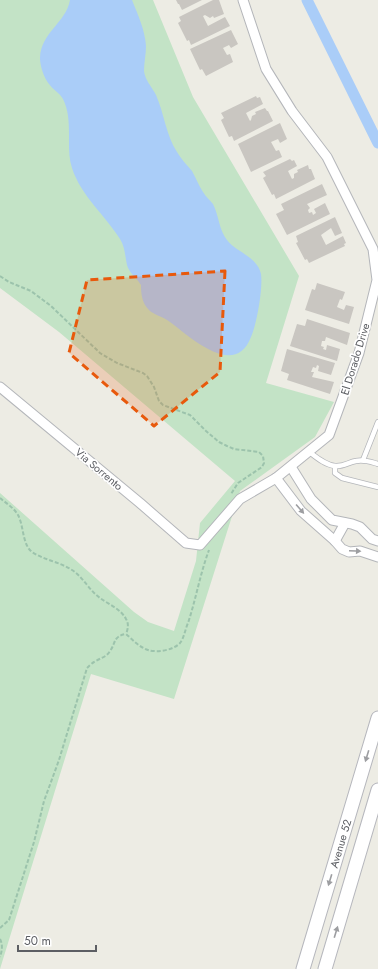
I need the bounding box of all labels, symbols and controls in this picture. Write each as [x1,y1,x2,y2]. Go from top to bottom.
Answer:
street label: El Dorado Drive [336,321,374,397]
street label: Via Sorrento [72,444,126,494]
one-way arrow [295,504,304,514]
one-way arrow [349,548,361,555]
one-way arrow [364,750,370,762]
street label: Avenue 52 [326,817,355,870]
one-way arrow [327,875,333,887]
one-way arrow [333,925,339,937]
scale bar [18,927,96,953]
text: 50 m [24,932,51,950]

